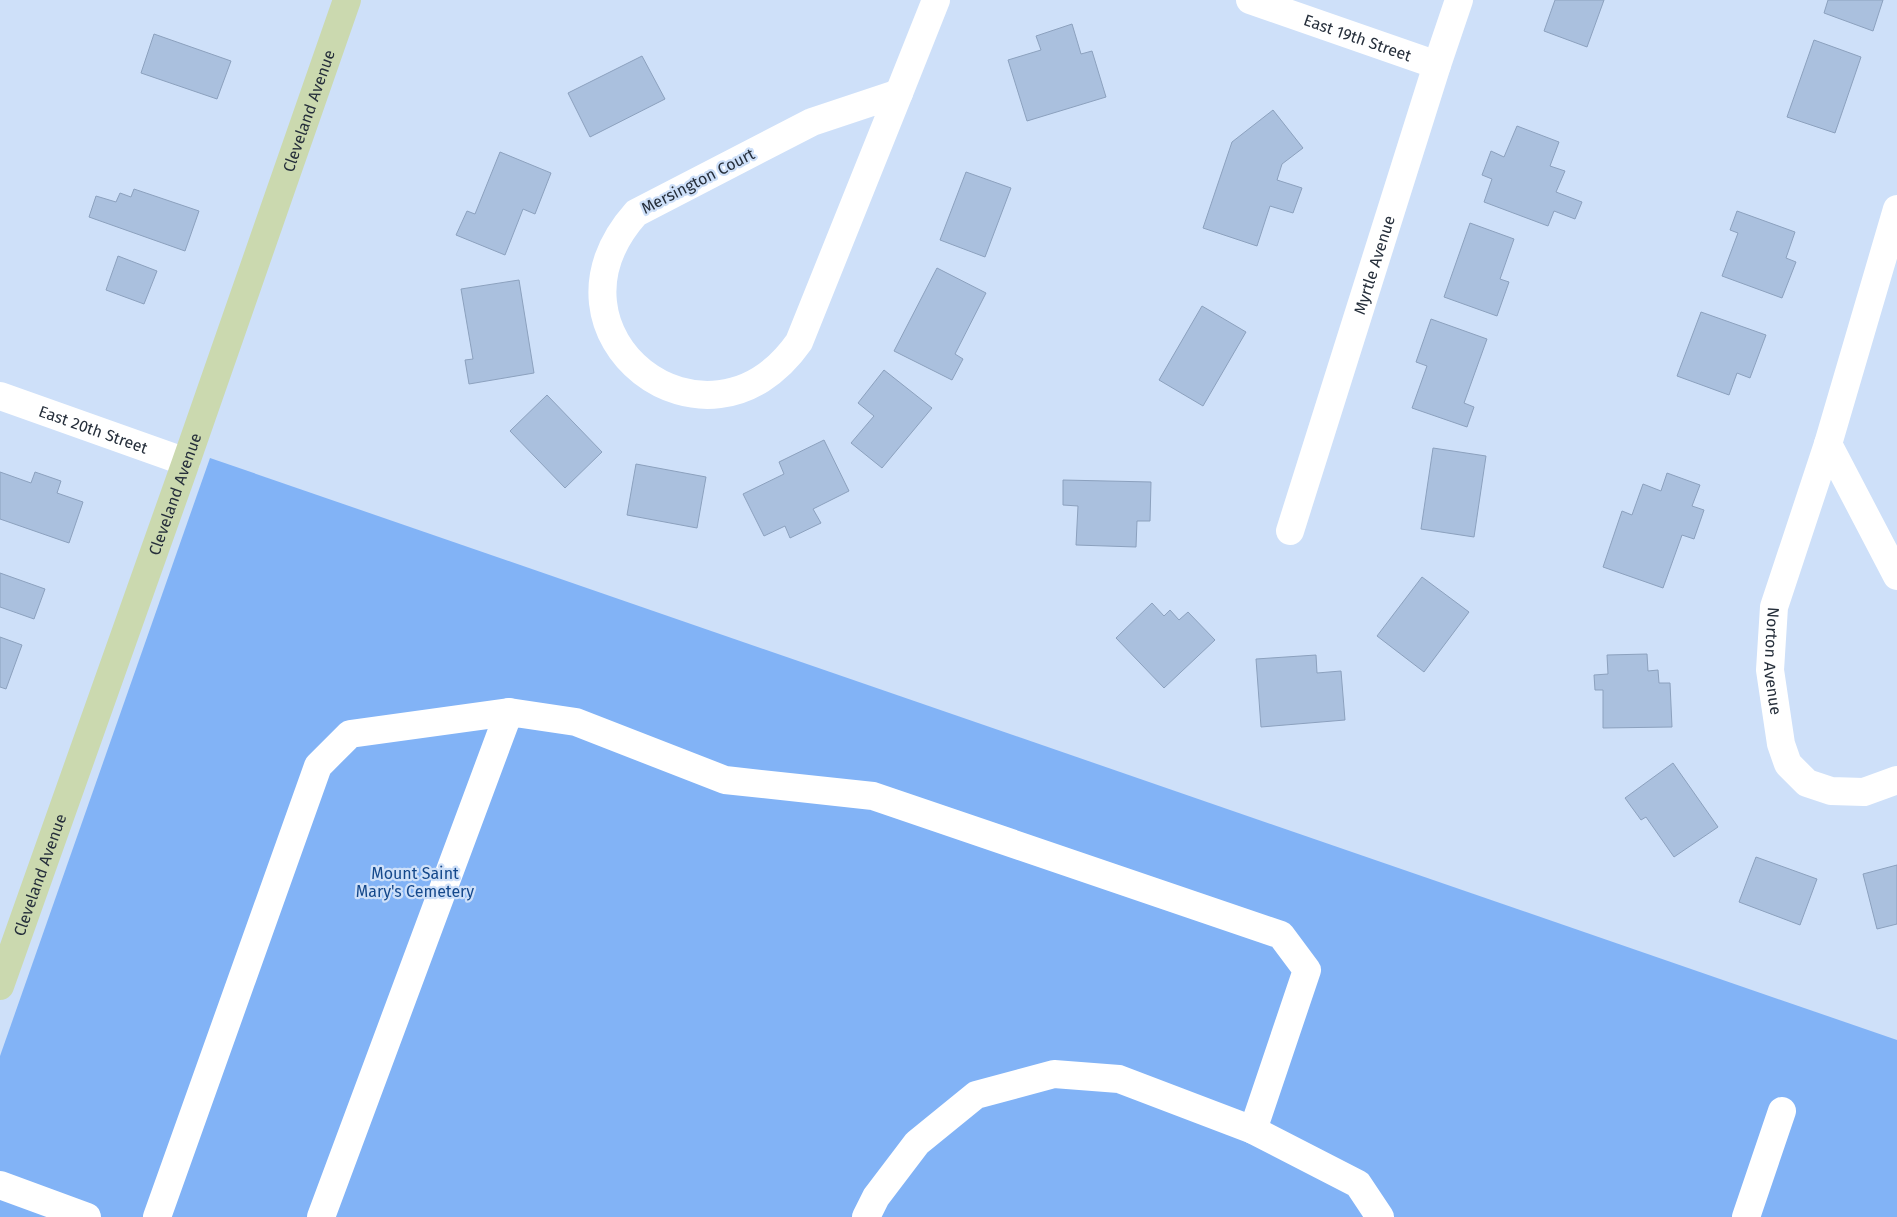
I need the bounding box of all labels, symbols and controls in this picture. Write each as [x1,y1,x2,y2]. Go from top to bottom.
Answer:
street label: East 19th Street [1301,10,1414,65]
street label: Cleveland Avenue [278,47,338,174]
street label: Mersington Court [638,144,758,218]
street label: Myrtle Avenue [1349,213,1398,317]
street label: East 20th Street [36,401,150,457]
street label: Cleveland Avenue [144,430,205,558]
street label: Norton Avenue [1760,607,1786,716]
street label: Cleveland Avenue [9,811,70,938]
park label: Mount Saint Mary's Cemetery [356,864,474,901]

